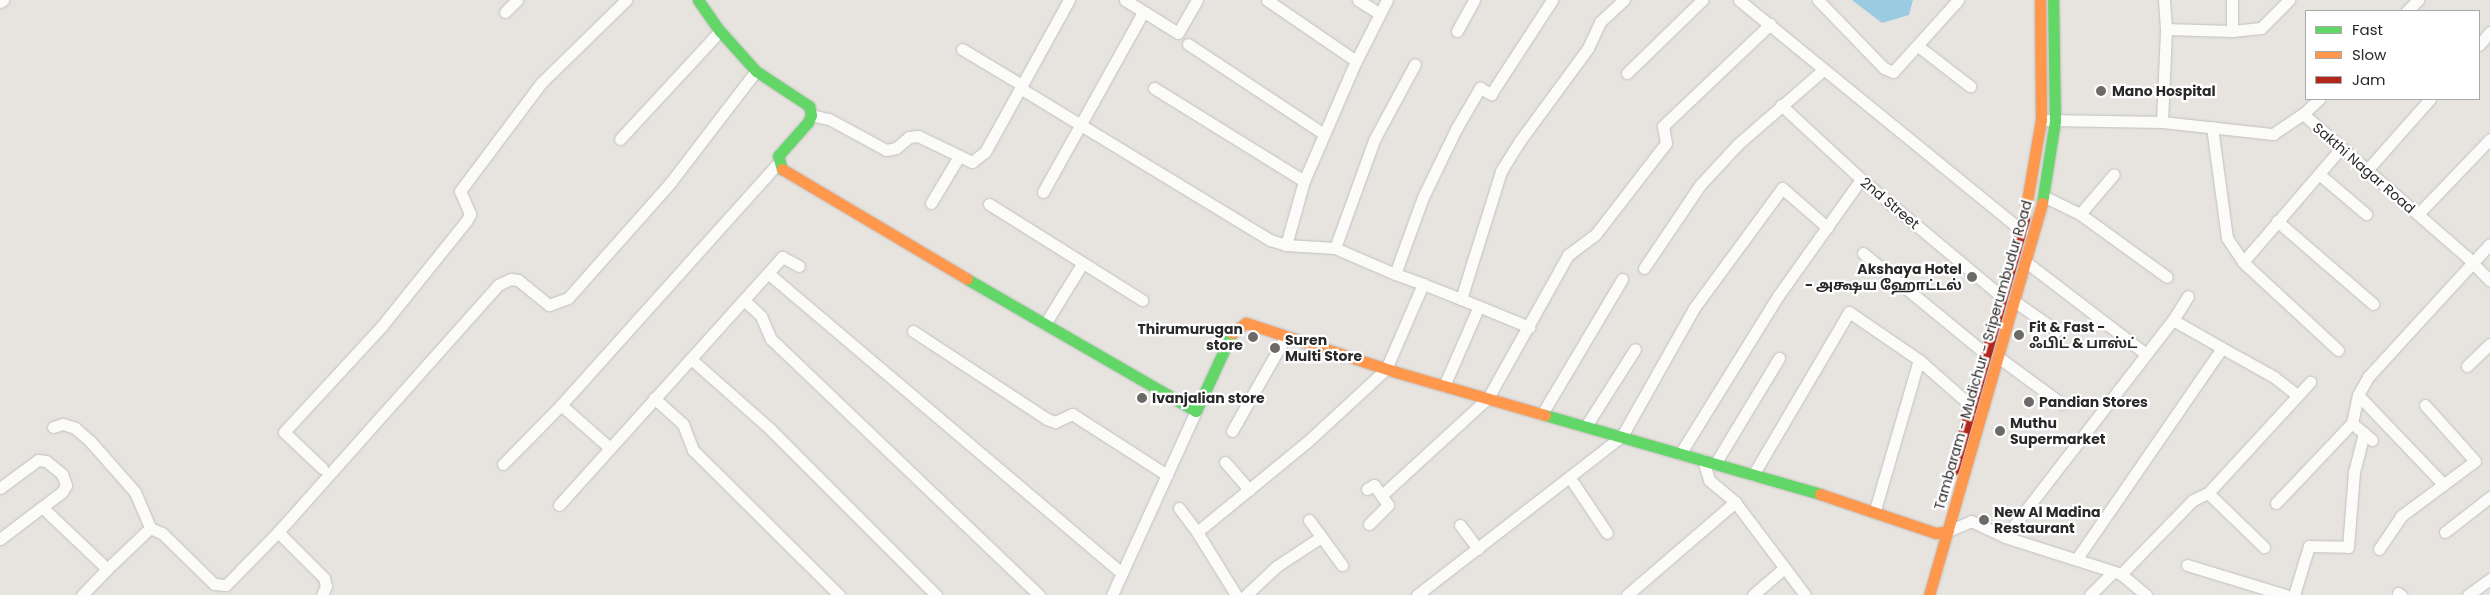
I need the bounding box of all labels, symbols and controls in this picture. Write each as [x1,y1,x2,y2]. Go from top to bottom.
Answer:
legend [2305,10,2480,100]
text: Fast [2352,19,2383,40]
text: Slow [2352,44,2386,65]
text: Jam [2352,69,2386,90]
place label: Mano Hospital [2112,83,2216,99]
marker: Mano Hospital [2094,84,2108,98]
street label: Sakthi Nagar Road [2310,119,2418,217]
street label: 2nd Street [1857,174,1923,232]
street label: Tambaram - Mudichur - Sriperumbudur Road [1931,198,2035,512]
place label: Akshaya Hotel - அக்ஷய ஹோட்டல் [1805,261,1962,294]
marker: Akshaya Hotel - அக்ஷய ஹோட்டல் [1966,271,1978,283]
place label: Fit & Fast - ஃபிட் & பாஸ்ட் [2029,319,2137,352]
place label: Thirumurugan store [1138,321,1243,354]
marker: Fit & Fast - ஃபிட் & பாஸ்ட் [2013,329,2025,341]
marker: Thirumurugan store [1247,331,1259,343]
place label: Suren Multi Store [1285,332,1362,364]
marker: Suren Multi Store [1269,342,1281,354]
place label: Ivanjalian store [1152,390,1265,406]
marker: Ivanjalian store [1136,392,1148,404]
place label: Pandian Stores [2039,394,2148,410]
marker: Pandian Stores [2023,396,2035,408]
place label: Muthu Supermarket [2010,415,2105,448]
marker: Muthu Supermarket [1994,425,2006,437]
place label: New Al Madina Restaurant [1994,504,2101,536]
marker: New Al Madina Restaurant [1978,514,1990,526]

